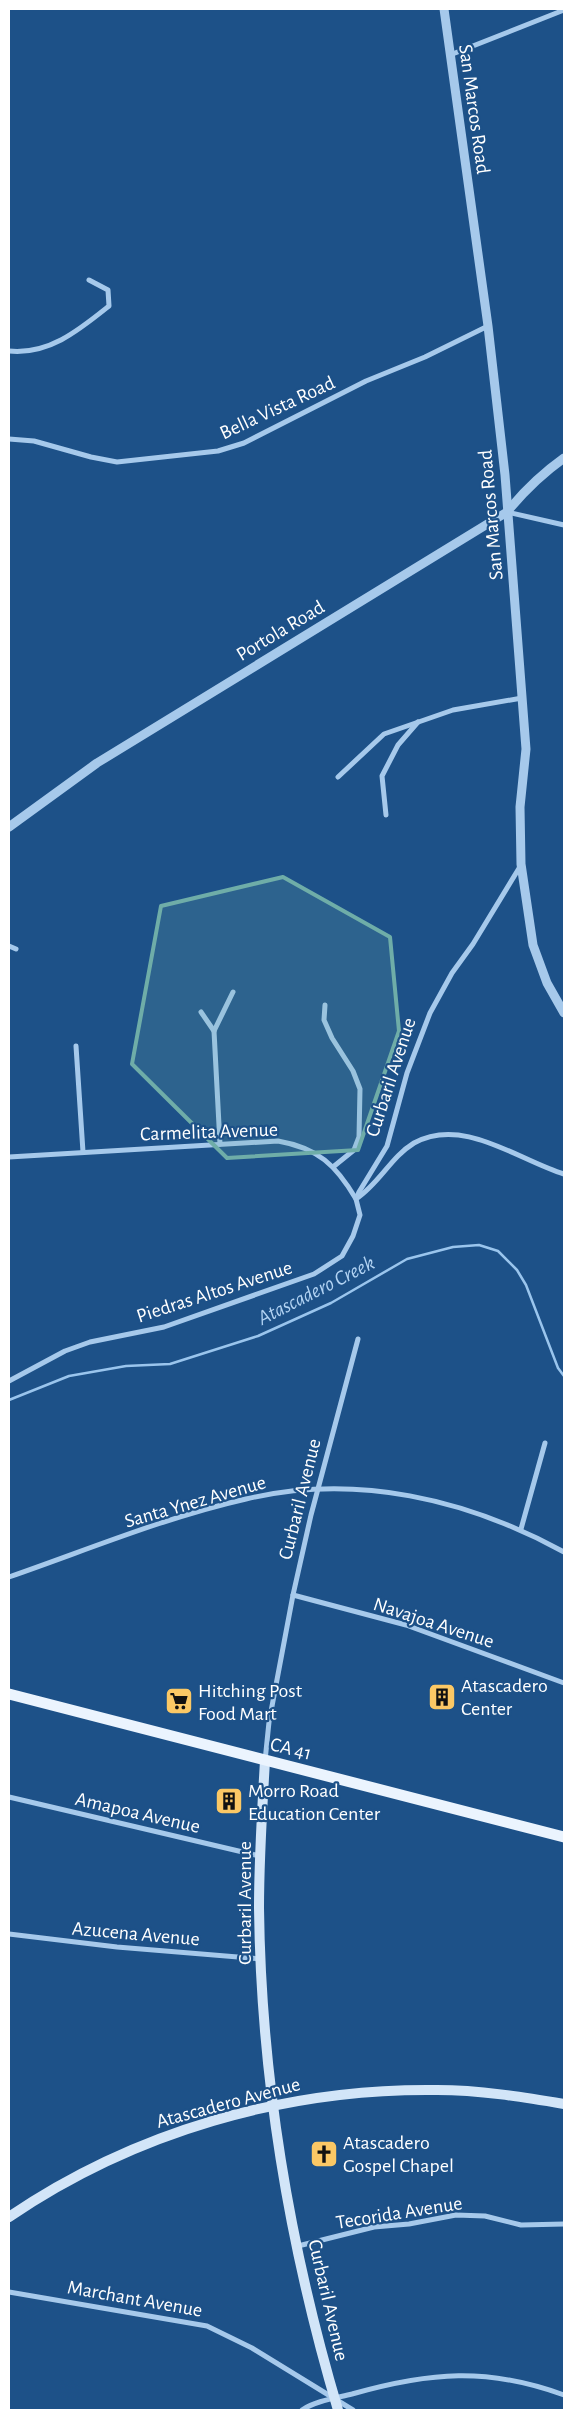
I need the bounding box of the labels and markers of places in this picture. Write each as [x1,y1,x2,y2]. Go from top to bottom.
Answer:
place label: Atascadero Center [461,1676,548,1719]
place label: Hitching Post Food Mart [198,1681,303,1724]
building icon: Atascadero Center [427,1682,457,1712]
supermarket icon: Hitching Post Food Mart [164,1686,194,1716]
place label: Morro Road Education Center [248,1781,381,1824]
building icon: Morro Road Education Center [214,1786,244,1816]
place label: Atascadero Gospel Chapel [343,2133,454,2176]
church icon: Atascadero Gospel Chapel [309,2139,339,2169]

